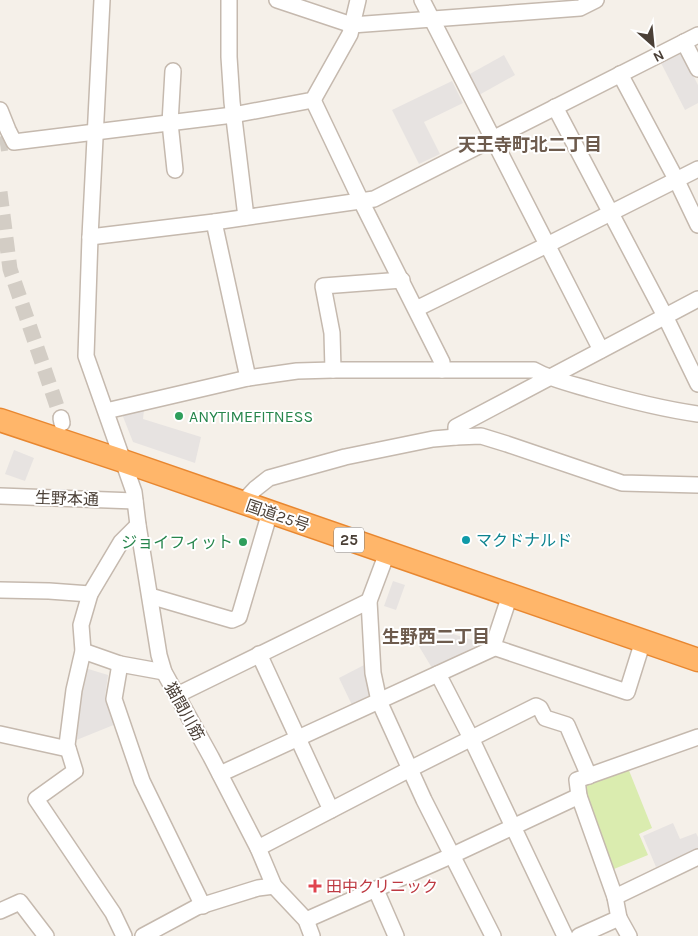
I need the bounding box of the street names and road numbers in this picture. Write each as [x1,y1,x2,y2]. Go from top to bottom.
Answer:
street label: 生野本通 [35,488,99,509]
street label: 国道25号 [243,496,312,535]
road number: 25 [334,528,364,552]
street label: 猫間川筋 [161,679,208,744]

